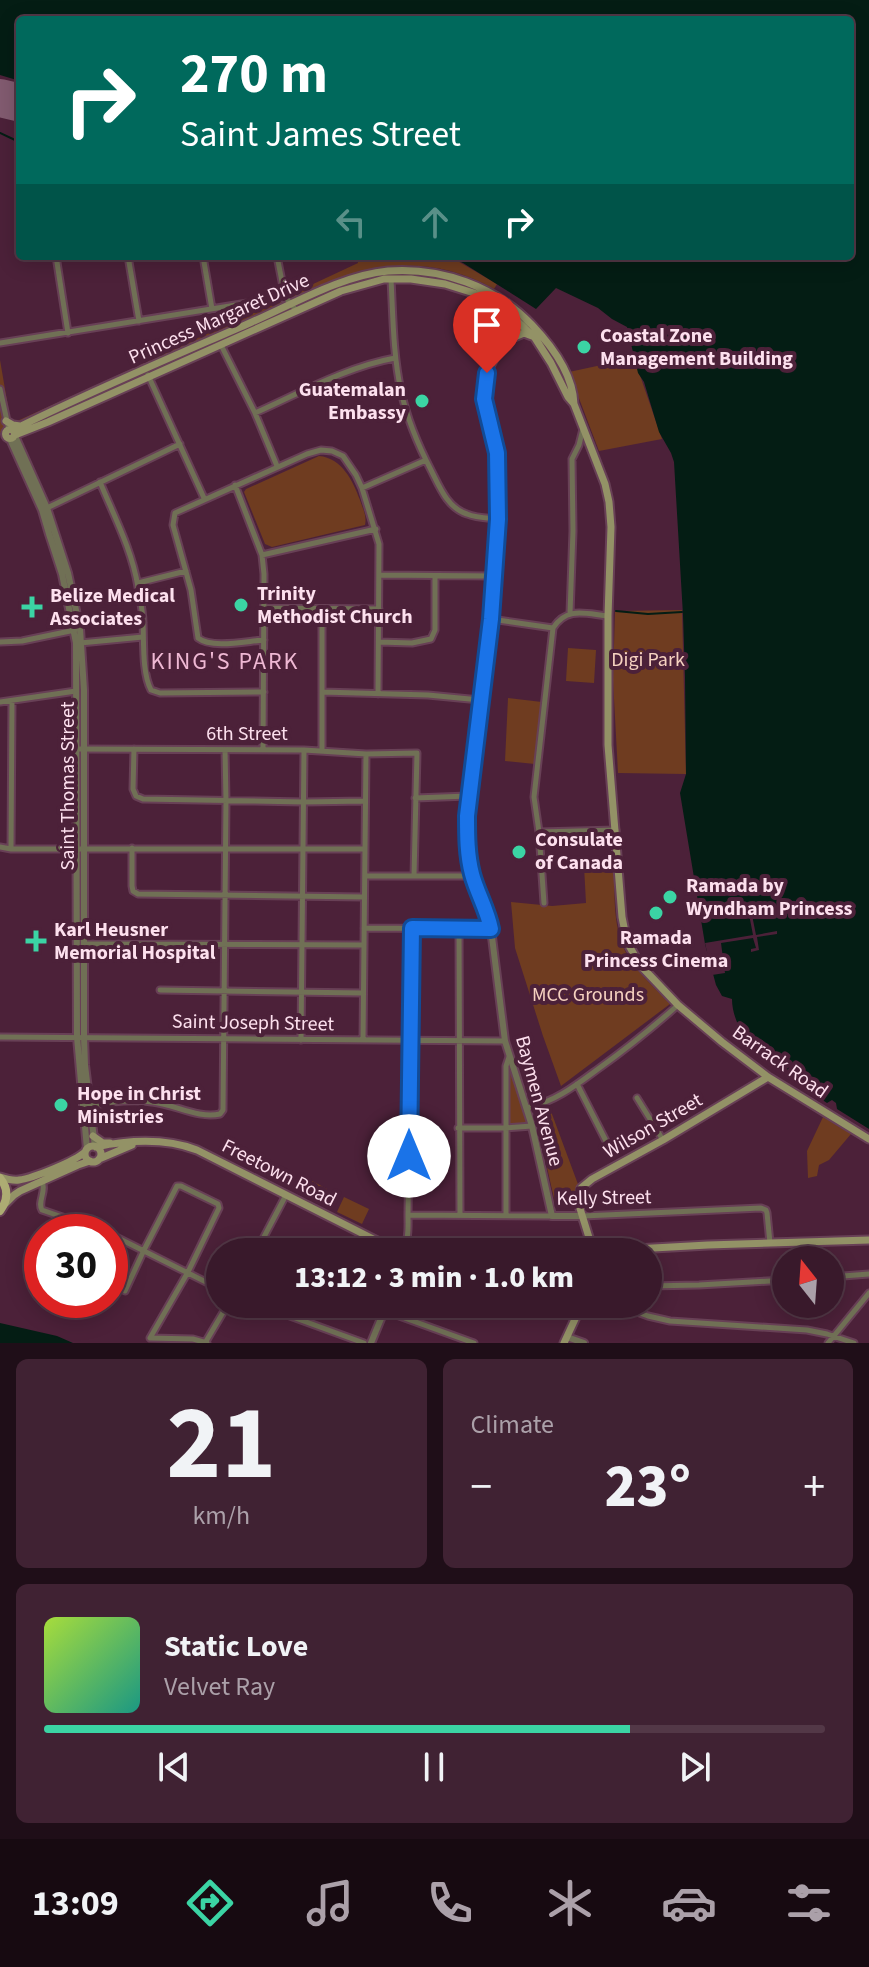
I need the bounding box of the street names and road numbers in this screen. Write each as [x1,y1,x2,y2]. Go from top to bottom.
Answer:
street label: Princess Margaret Drive [124,266,314,372]
street label: Saint Thomas Street [54,701,82,870]
street label: 6th Street [206,720,288,748]
street label: Saint Joseph Street [172,1008,335,1038]
street label: Barrack Road [726,1019,834,1105]
street label: Baymen Avenue [508,1033,570,1170]
street label: Wilson Street [598,1086,708,1166]
street label: Freetown Road [217,1132,341,1214]
street label: Kelly Street [556,1183,652,1213]

